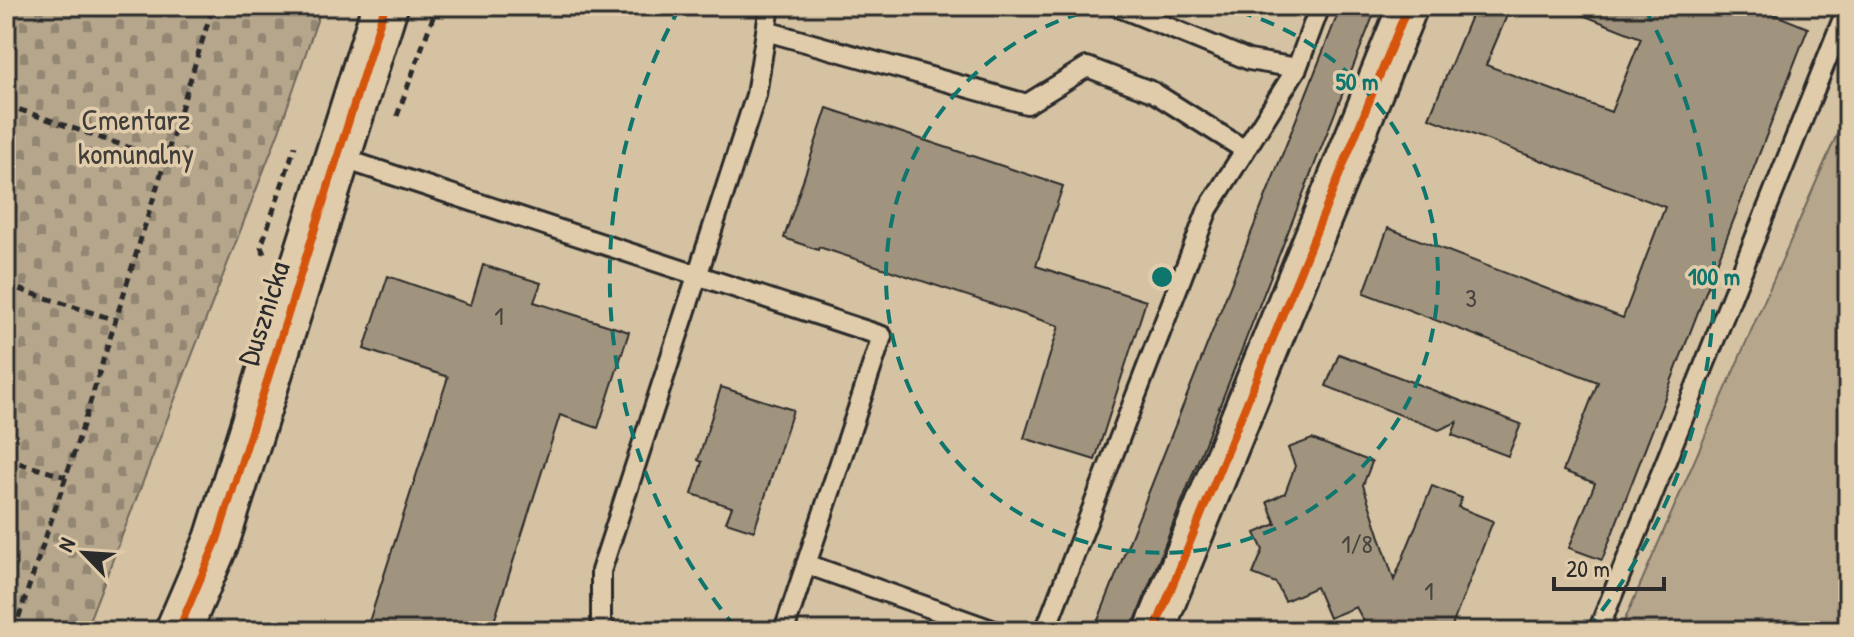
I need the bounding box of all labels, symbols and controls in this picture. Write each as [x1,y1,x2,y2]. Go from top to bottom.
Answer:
text: 50 m [1336,65,1378,97]
park label: Cmentarz komunalny [78,99,194,173]
street label: Dusznicka [227,256,299,370]
text: 100 m [1688,260,1740,292]
centre of rings [1148,263,1176,291]
house number: 3 [1465,280,1477,315]
house number: 1 [494,298,504,333]
north arrow [44,513,124,593]
house number: 1/8 [1341,526,1373,561]
text: N [50,533,82,556]
scale bar [1554,541,1664,591]
text: 20 m [1566,552,1610,584]
house number: 1 [1424,573,1434,608]

